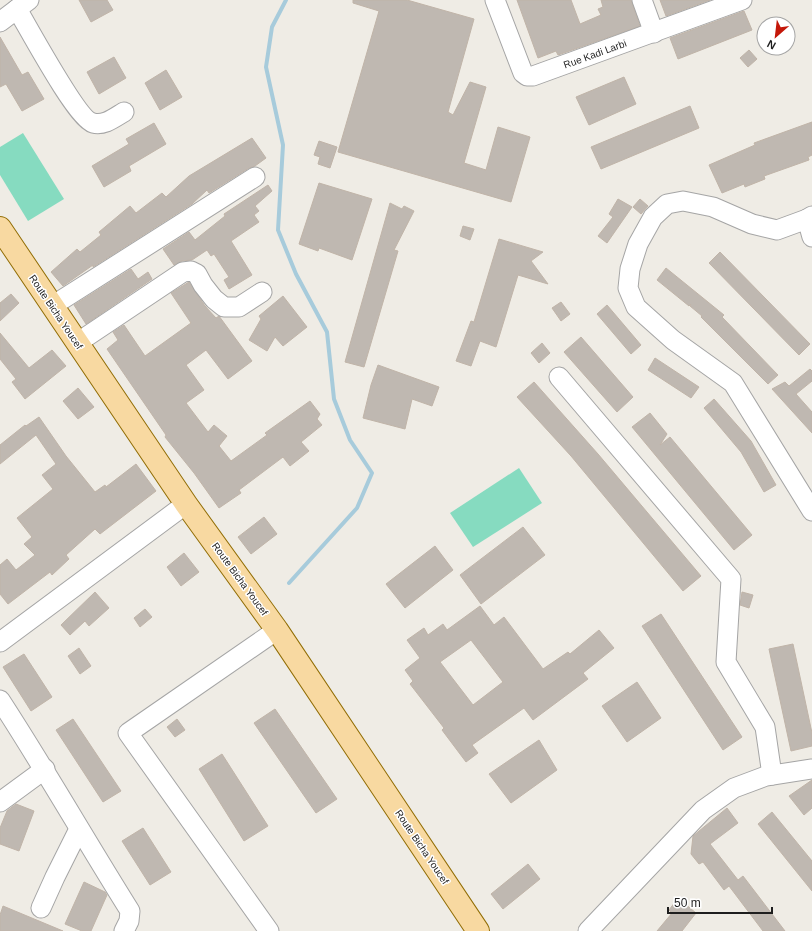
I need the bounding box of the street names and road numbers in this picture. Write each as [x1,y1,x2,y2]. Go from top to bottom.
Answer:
street label: Rue Kadi Larbi [562,38,628,70]
street label: Route Bicha Youcef [27,273,85,351]
street label: Route Bicha Youcef [210,540,270,618]
street label: Route Bicha Youcef [393,808,451,886]

